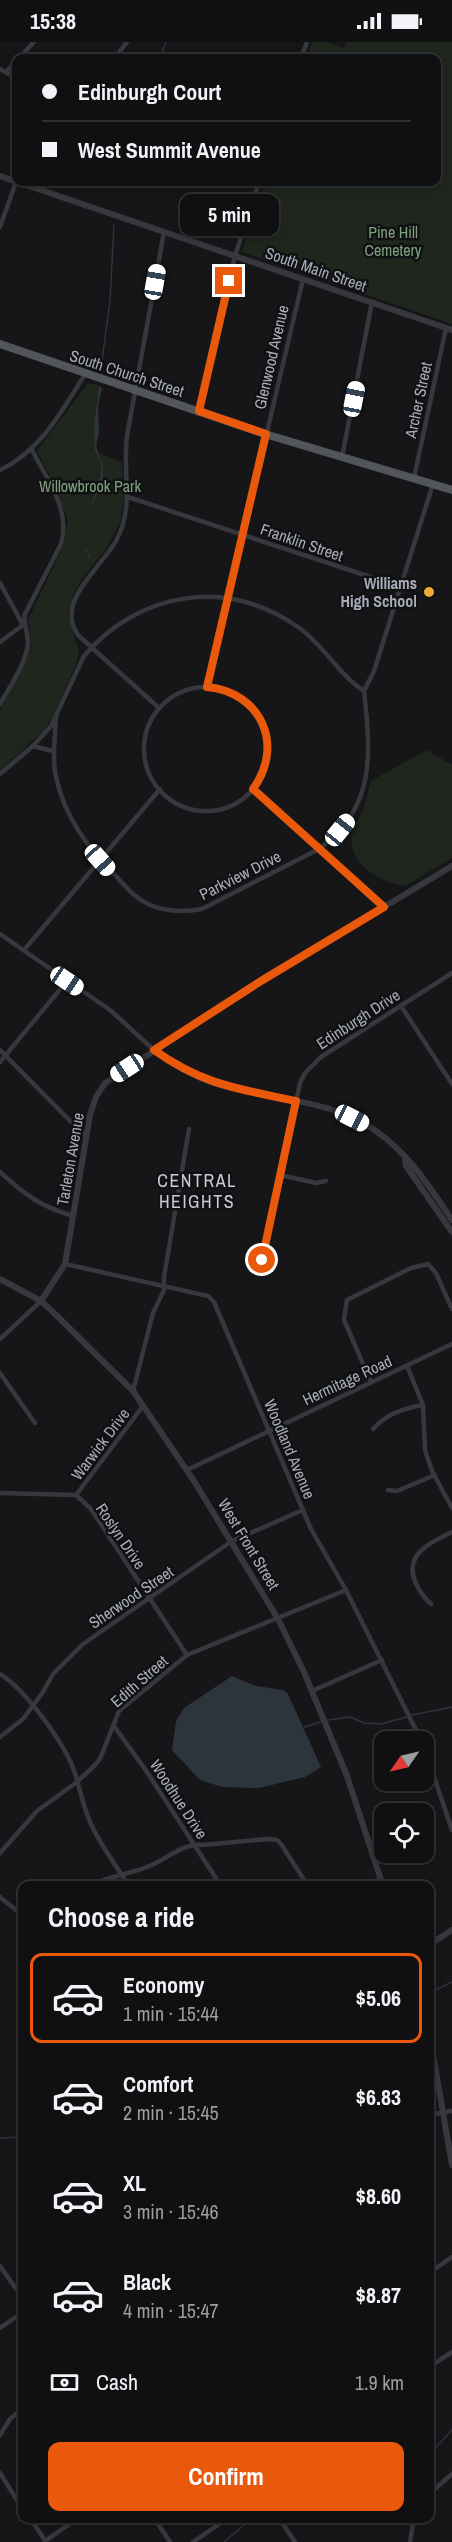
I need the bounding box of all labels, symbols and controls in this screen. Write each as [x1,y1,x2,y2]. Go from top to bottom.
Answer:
text: 15:38 [30,6,76,36]
text: Edinburgh Court [78,77,221,107]
text: West Summit Avenue [78,135,261,165]
callout: 5 min [180,194,278,236]
text: 5 min [208,201,251,228]
park label: Pine Hill Cemetery [365,221,422,261]
street label: South Main Street [262,241,370,297]
car [143,263,167,301]
route end [215,267,242,294]
street label: Glenwood Avenue [248,303,294,411]
street label: South Church Street [67,344,187,402]
street label: Archer Street [399,360,437,441]
car [342,380,366,418]
park label: Willowbrook Park [39,475,141,497]
street label: Franklin Street [258,518,347,567]
place label: Williams High School [340,572,417,612]
marker: Williams High School [422,585,436,599]
car [322,810,358,850]
car [81,841,119,879]
street label: Parkview Drive [195,845,285,905]
car [47,963,87,999]
street label: Edinburgh Drive [312,984,404,1054]
car [107,1051,147,1085]
car [332,1102,372,1134]
street label: Tarleton Avenue [51,1111,89,1207]
district label: CENTRAL HEIGHTS [157,1168,237,1214]
route start [248,1246,275,1273]
street label: Hermitage Road [299,1350,395,1410]
street label: Woodland Avenue [259,1396,321,1502]
street label: Warwick Drive [66,1404,134,1484]
street label: West Front Street [213,1494,285,1594]
street label: Roslyn Drive [91,1499,151,1573]
street label: Sherwood Street [84,1560,178,1633]
street label: Edith Street [106,1650,173,1712]
north arrow [374,1731,434,1791]
map controls [374,1731,434,1863]
street label: Woodhue Drive [145,1755,213,1843]
button: locate [374,1803,434,1863]
text: Choose a ride [48,1899,194,1935]
text: Economy [123,1970,204,2000]
icon: car [51,1971,105,2025]
text: $5.06 [356,1983,401,2013]
text: 1 min · 15:44 [123,2000,219,2027]
text: Comfort [123,2069,193,2099]
icon: car [51,2070,105,2124]
text: $6.83 [356,2082,401,2112]
text: 2 min · 15:45 [123,2099,219,2126]
text: XL [123,2168,146,2198]
icon: car [51,2169,105,2223]
text: $8.60 [356,2181,401,2211]
text: 3 min · 15:46 [123,2198,219,2225]
text: Black [123,2267,171,2297]
icon: car [51,2268,105,2322]
text: $8.87 [356,2280,401,2310]
text: 4 min · 15:47 [123,2297,219,2324]
icon: cash [48,2366,81,2399]
text: Cash [96,2367,138,2397]
text: 1.9 km [355,2369,404,2396]
button: Confirm [48,2442,404,2511]

